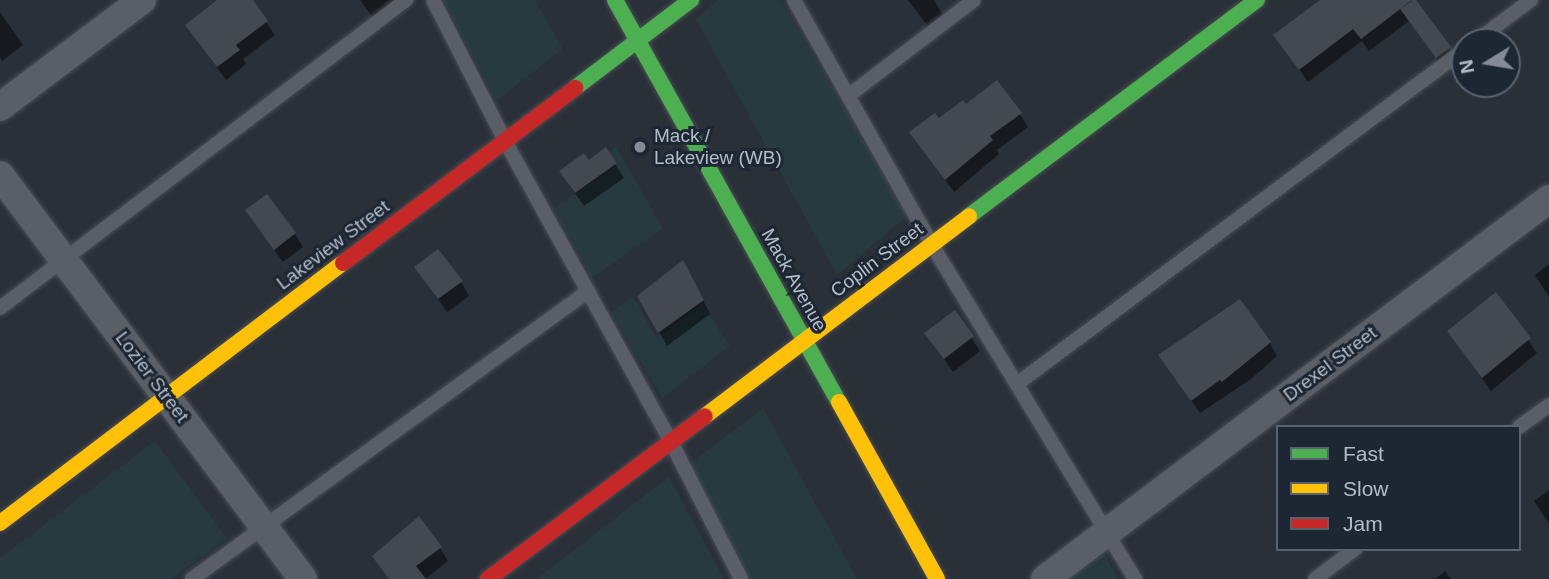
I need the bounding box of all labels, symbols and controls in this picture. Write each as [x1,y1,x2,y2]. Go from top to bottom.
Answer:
north arrow [1451,28,1521,98]
text: N [1455,58,1478,75]
place label: Mack / Lakeview (WB) [654,125,782,169]
marker: Mack / Lakeview (WB) [632,139,648,155]
street label: Lakeview Street [272,195,394,295]
street label: Coplin Street [826,218,928,302]
street label: Mack Avenue [756,224,832,336]
street label: Drexel Street [1279,322,1381,406]
street label: Lozier Street [110,327,194,427]
legend [1276,425,1521,551]
text: Fast [1343,442,1384,465]
text: Slow [1343,477,1389,500]
text: Jam [1343,512,1383,535]

